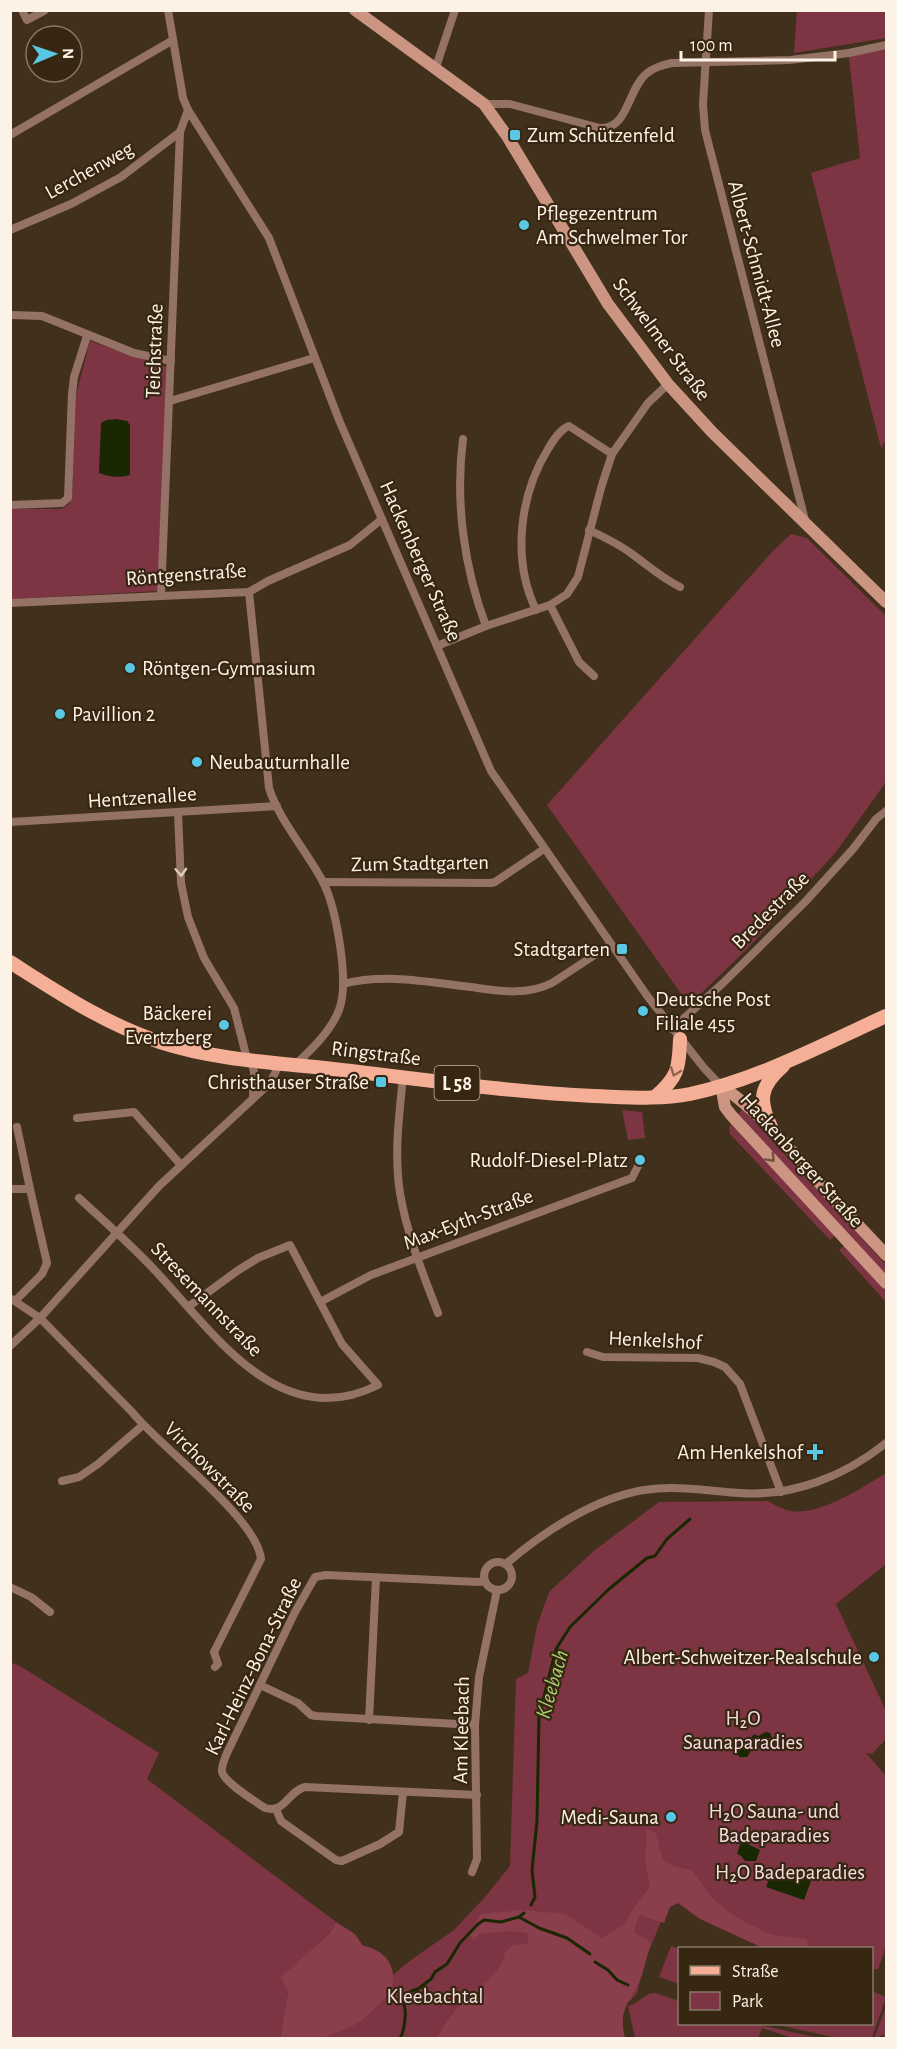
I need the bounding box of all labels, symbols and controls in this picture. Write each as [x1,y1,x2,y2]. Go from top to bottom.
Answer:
north arrow [24,24,84,84]
scale bar [681,24,836,62]
text: 100 m [690,37,733,55]
text: N [60,48,76,59]
place label: Zum Schützenfeld [527,125,675,146]
marker: Zum Schützenfeld [508,128,522,142]
street label: Lerchenweg [41,137,138,203]
street label: Albert-Schmidt-Allee [724,178,789,350]
place label: Pflegezentrum Am Schwelmer Tor [536,203,688,248]
marker: Pflegezentrum Am Schwelmer Tor [517,218,531,232]
street label: Schwelmer Straße [609,274,714,405]
street label: Teichstraße [142,303,167,399]
street label: Hackenberger Straße [376,478,465,645]
street label: Röntgenstraße [125,560,247,589]
place label: Röntgen-Gymnasium [142,658,316,679]
marker: Röntgen-Gymnasium [123,661,137,675]
place label: Pavillion 2 [72,704,155,725]
marker: Pavillion 2 [53,707,67,721]
place label: Neubauturnhalle [209,752,350,773]
marker: Neubauturnhalle [190,755,204,769]
street label: Hentzenallee [87,783,197,812]
street label: Zum Stadtgarten [351,852,489,875]
one-way arrow [174,867,187,876]
street label: Bredestraße [728,868,813,953]
place label: Stadtgarten [513,939,610,960]
marker: Stadtgarten [615,942,629,956]
place label: Deutsche Post Filiale 455 [655,989,771,1034]
place label: Bäckerei Evertzberg [125,1003,213,1048]
marker: Deutsche Post Filiale 455 [636,1004,650,1018]
marker: Bäckerei Evertzberg [217,1018,231,1032]
street label: Ringstraße [330,1038,422,1069]
road number: L 58 [434,1066,480,1100]
one-way arrow [669,1066,682,1076]
place label: Christhauser Straße [208,1072,369,1093]
marker: Christhauser Straße [374,1075,388,1089]
street label: Hackenberger Straße [736,1089,867,1232]
place label: Rudolf-Diesel-Platz [470,1150,628,1171]
one-way arrow [764,1151,775,1162]
marker: Rudolf-Diesel-Platz [633,1153,647,1167]
street label: Max-Eyth-Straße [400,1185,536,1254]
street label: Stresemannstraße [147,1238,266,1361]
street label: Henkelshof [608,1328,704,1354]
street label: Virchowstraße [160,1418,259,1517]
place label: Am Henkelshof [677,1442,805,1463]
marker: Am Henkelshof [808,1445,822,1459]
street label: Karl-Heinz-Bona-Straße [201,1574,306,1758]
water label: Kleebach [532,1647,572,1721]
place label: Albert-Schweitzer-Realschule [623,1647,862,1668]
marker: Albert-Schweitzer-Realschule [867,1650,881,1664]
street label: Am Kleebach [450,1676,473,1784]
park label: H₂O Saunaparadies [683,1708,803,1753]
park label: H₂O Sauna- und Badeparadies [709,1801,840,1846]
place label: Medi-Sauna [561,1807,659,1828]
marker: Medi-Sauna [664,1810,678,1824]
park label: H₂O Badeparadies [715,1862,865,1883]
legend [678,1947,873,2025]
text: Straße [732,1963,778,1981]
park label: Kleebachtal [386,1986,484,2007]
text: Park [732,1993,764,2011]

